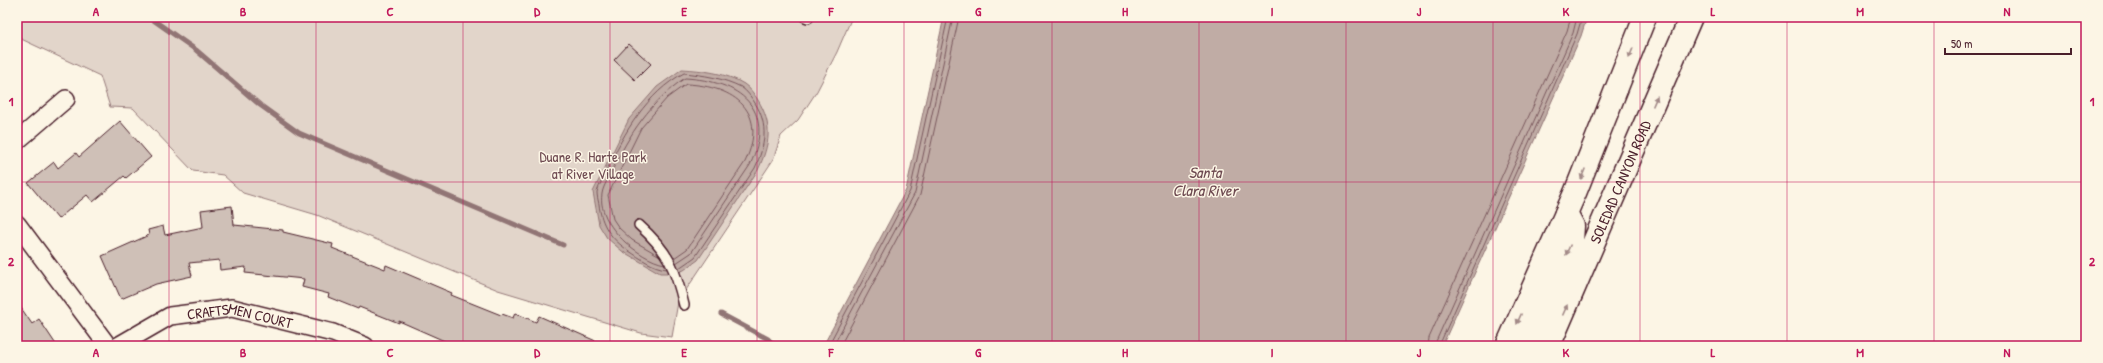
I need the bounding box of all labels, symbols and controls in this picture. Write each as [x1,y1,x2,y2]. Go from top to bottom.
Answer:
text: A [93,2,100,20]
text: B [240,2,247,20]
text: C [386,2,394,20]
text: D [534,2,541,20]
text: E [681,2,687,20]
text: F [828,2,835,20]
text: G [975,2,982,20]
text: H [1122,2,1128,20]
text: I [1270,2,1274,20]
text: J [1417,2,1422,20]
text: K [1563,2,1570,20]
text: L [1711,2,1716,20]
text: M [1856,2,1864,20]
text: N [2004,2,2011,20]
scale bar [1945,30,2071,56]
text: 50 m [1951,35,1972,52]
one-way arrow [1627,48,1633,60]
text: 1 [9,92,14,110]
text: 1 [2090,92,2095,110]
one-way arrow [1652,95,1659,107]
street label: SOLEDAD CANYON ROAD [1584,116,1656,246]
park label: Duane R. Harte Park at River Village [539,146,647,184]
water label: Santa Clara River [1172,161,1239,201]
one-way arrow [1579,168,1585,180]
one-way arrow [1565,244,1571,256]
text: 2 [8,252,15,270]
text: 2 [2089,252,2096,270]
street label: CRAFTSMEN COURT [186,297,296,333]
one-way arrow [1562,305,1568,316]
one-way arrow [1516,313,1522,325]
text: A [93,343,100,361]
text: B [240,343,247,361]
text: C [386,343,394,361]
text: D [534,343,541,361]
text: E [681,343,687,361]
text: F [828,343,835,361]
text: G [975,343,982,361]
text: H [1122,343,1128,361]
text: I [1270,343,1274,361]
text: J [1417,343,1422,361]
text: K [1563,343,1570,361]
text: L [1711,343,1716,361]
text: M [1856,343,1864,361]
text: N [2004,343,2011,361]

